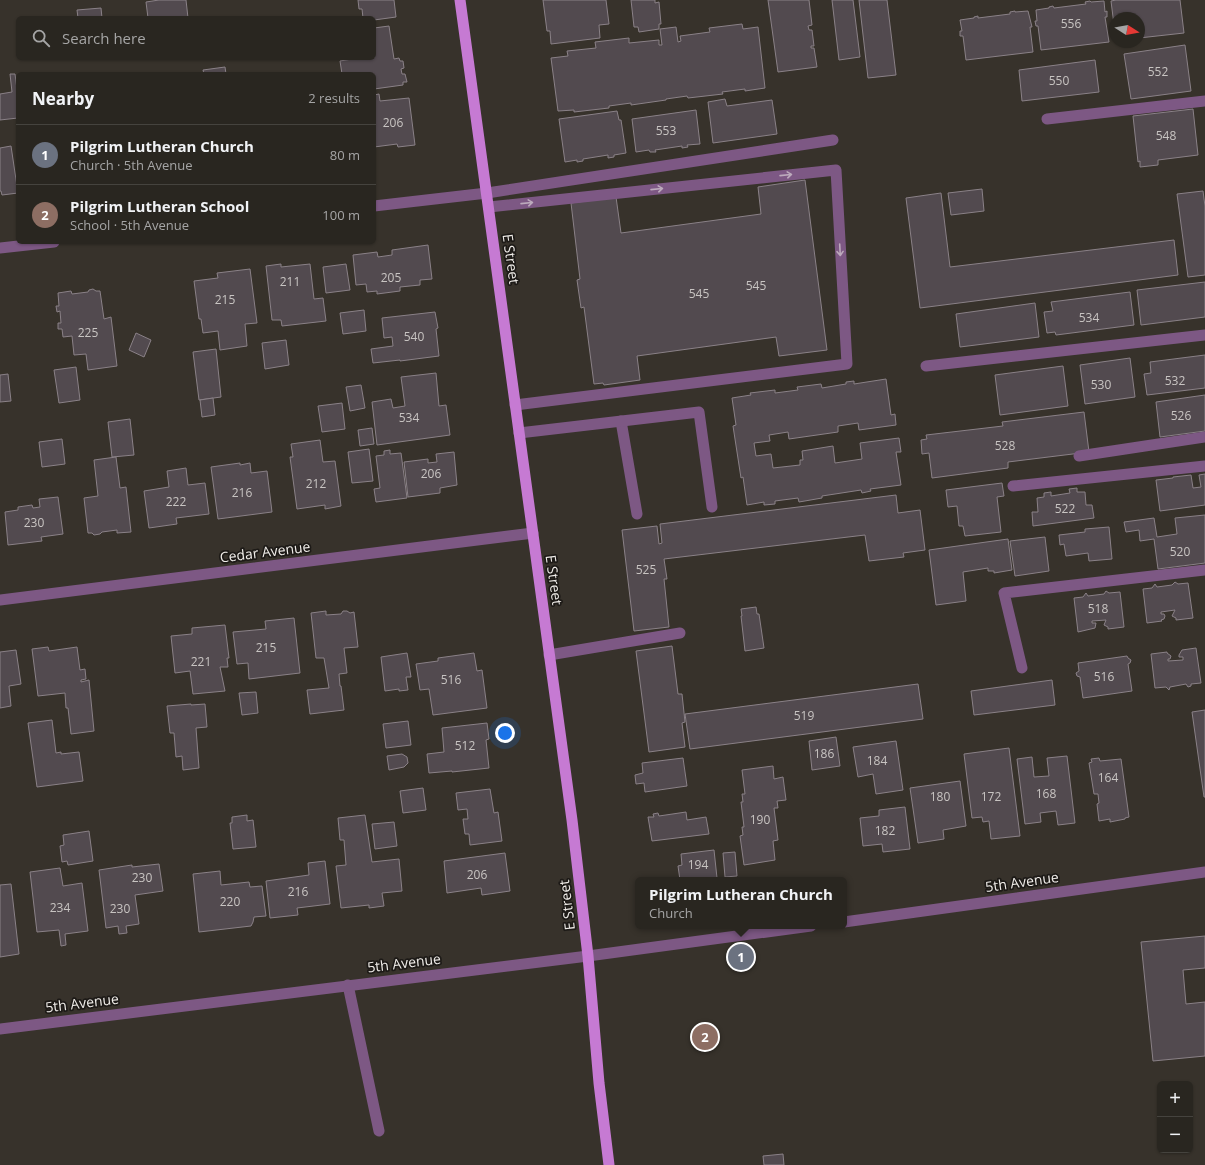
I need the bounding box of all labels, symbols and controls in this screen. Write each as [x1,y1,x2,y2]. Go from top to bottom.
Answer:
north arrow [1109,12,1145,48]
house number: 556 [1061,15,1081,32]
search box [16,16,376,60]
icon: search [30,27,52,49]
text: Search here [62,28,146,48]
house number: 552 [1148,63,1168,80]
house number: 550 [1049,72,1069,89]
text: Nearby [32,87,94,110]
text: 2 results [308,89,360,107]
house number: 206 [383,114,403,131]
house number: 553 [656,122,676,139]
house number: 548 [1156,127,1176,144]
text: Pilgrim Lutheran Church [70,136,254,156]
text: 1 [41,146,49,164]
text: 80 m [330,146,360,164]
text: Church · 5th Avenue [70,156,193,174]
one-way arrow [779,172,792,179]
one-way arrow [650,185,663,193]
text: Pilgrim Lutheran School [70,196,249,216]
one-way arrow [520,199,533,207]
text: 2 [41,206,49,224]
text: 100 m [322,206,360,224]
text: School · 5th Avenue [70,216,189,234]
street label: E Street [499,233,524,285]
one-way arrow [837,243,844,256]
house number: 205 [381,269,401,286]
house number: 211 [280,273,300,290]
house number: 545 [746,277,766,294]
house number: 545 [689,285,709,302]
house number: 215 [215,291,235,308]
house number: 534 [1079,309,1099,326]
house number: 225 [78,324,98,341]
house number: 540 [404,328,424,345]
house number: 532 [1165,372,1185,389]
house number: 530 [1091,376,1111,393]
house number: 526 [1171,407,1191,424]
house number: 534 [399,409,419,426]
house number: 528 [995,437,1015,454]
house number: 206 [421,465,441,482]
house number: 212 [306,475,326,492]
house number: 216 [232,484,252,501]
house number: 222 [166,493,186,510]
house number: 522 [1055,500,1075,517]
house number: 230 [24,514,44,531]
street label: Cedar Avenue [219,537,311,566]
house number: 520 [1170,543,1190,560]
street label: E Street [542,554,567,606]
house number: 525 [636,561,656,578]
house number: 518 [1088,600,1108,617]
house number: 215 [256,639,276,656]
house number: 221 [191,653,211,670]
house number: 516 [1094,668,1114,685]
house number: 516 [441,671,461,688]
house number: 519 [794,707,814,724]
your location [495,723,515,743]
house number: 512 [455,737,475,754]
house number: 186 [814,745,834,762]
house number: 184 [867,752,887,769]
house number: 164 [1098,769,1118,786]
house number: 168 [1036,785,1056,802]
house number: 180 [930,788,950,805]
house number: 172 [981,788,1001,805]
house number: 190 [750,811,770,828]
house number: 182 [875,822,895,839]
house number: 194 [688,856,708,873]
house number: 206 [467,866,487,883]
street label: 5th Avenue [984,867,1060,896]
house number: 230 [132,869,152,886]
popup [635,877,847,929]
street label: E Street [554,879,579,931]
house number: 216 [288,883,308,900]
text: Pilgrim Lutheran Church [649,884,833,904]
house number: 220 [220,893,240,910]
house number: 234 [50,899,70,916]
house number: 230 [110,900,130,917]
text: Church [649,904,693,922]
pin: 1 [728,942,754,972]
street label: 5th Avenue [366,949,442,976]
street label: 5th Avenue [44,989,120,1016]
pin: 2 [692,1022,718,1052]
map controls [1157,1081,1193,1153]
button: + [1157,1081,1193,1117]
button: − [1157,1117,1193,1153]

